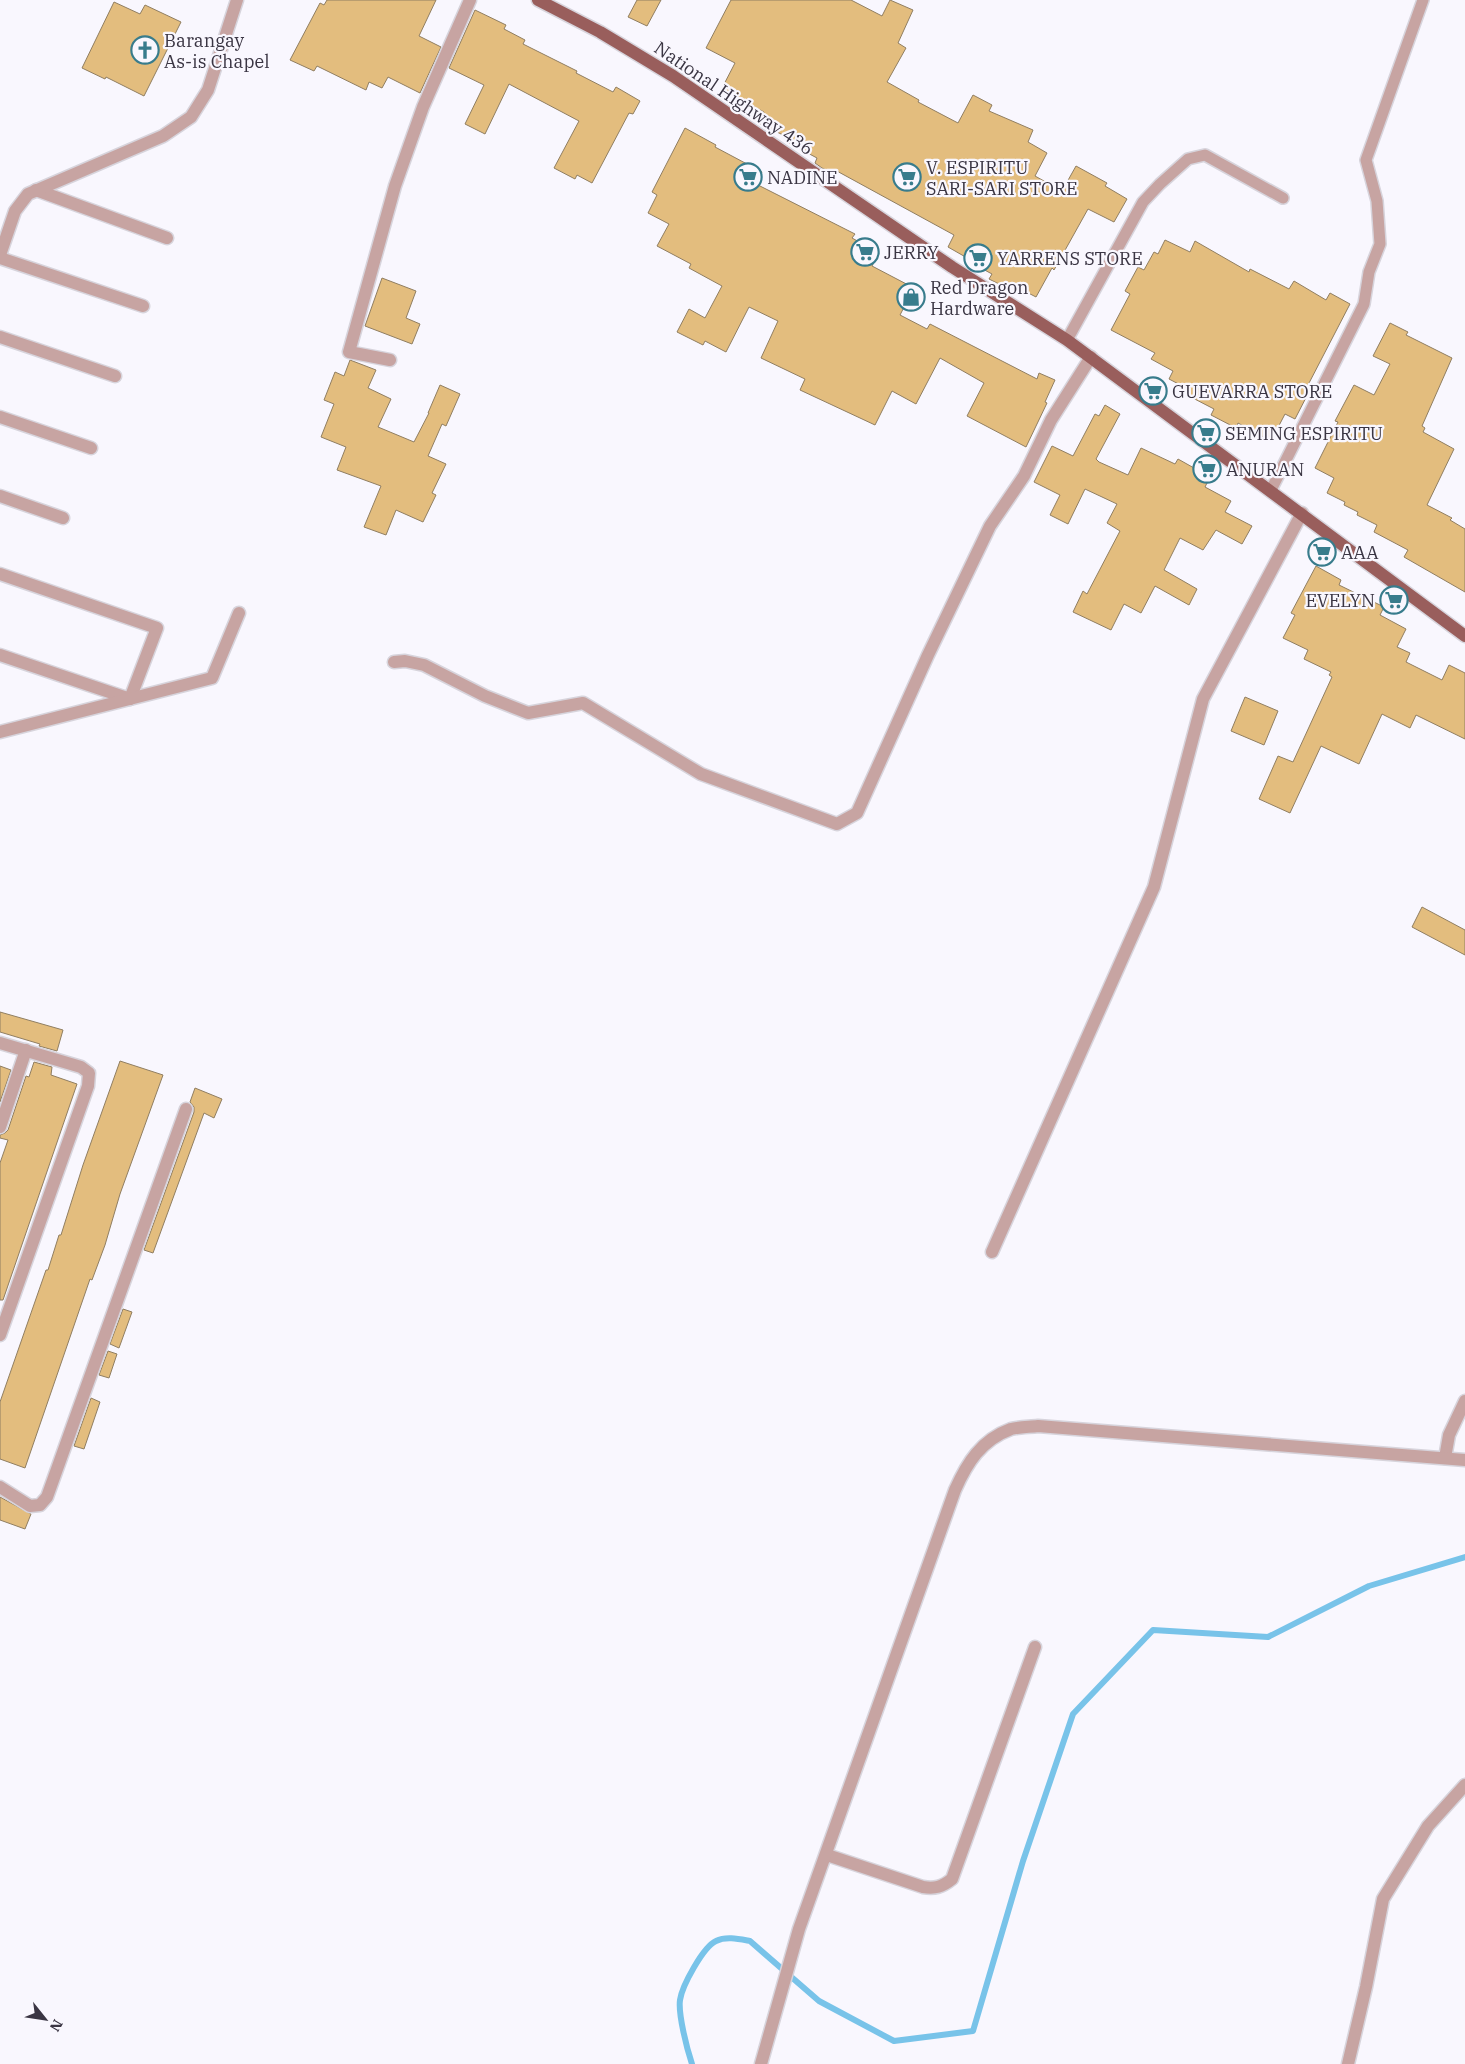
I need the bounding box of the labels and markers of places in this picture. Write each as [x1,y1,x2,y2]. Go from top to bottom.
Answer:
place label: Barangay As-is Chapel [164,29,270,73]
church icon: Barangay As-is Chapel [130,35,160,65]
place label: V. ESPIRITU SARI-SARI STORE [926,156,1078,200]
supermarket icon: NADINE [733,162,763,192]
supermarket icon: V. ESPIRITU SARI-SARI STORE [892,162,922,192]
place label: NADINE [767,166,838,189]
supermarket icon: JERRY [850,237,880,267]
place label: JERRY [884,241,939,264]
supermarket icon: YARRENS STORE [963,243,993,273]
place label: YARRENS STORE [997,247,1143,270]
place label: Red Dragon Hardware [930,276,1029,320]
shop icon: Red Dragon Hardware [896,282,926,312]
supermarket icon: GUEVARRA STORE [1138,376,1168,406]
place label: GUEVARRA STORE [1172,380,1332,403]
supermarket icon: SEMING ESPIRITU [1191,418,1221,448]
place label: SEMING ESPIRITU [1225,422,1383,445]
supermarket icon: ANURAN [1192,454,1222,484]
place label: ANURAN [1226,458,1304,481]
supermarket icon: AAA [1307,537,1337,567]
place label: AAA [1341,541,1379,564]
supermarket icon: EVELYN [1379,585,1409,615]
place label: EVELYN [1305,589,1375,612]

